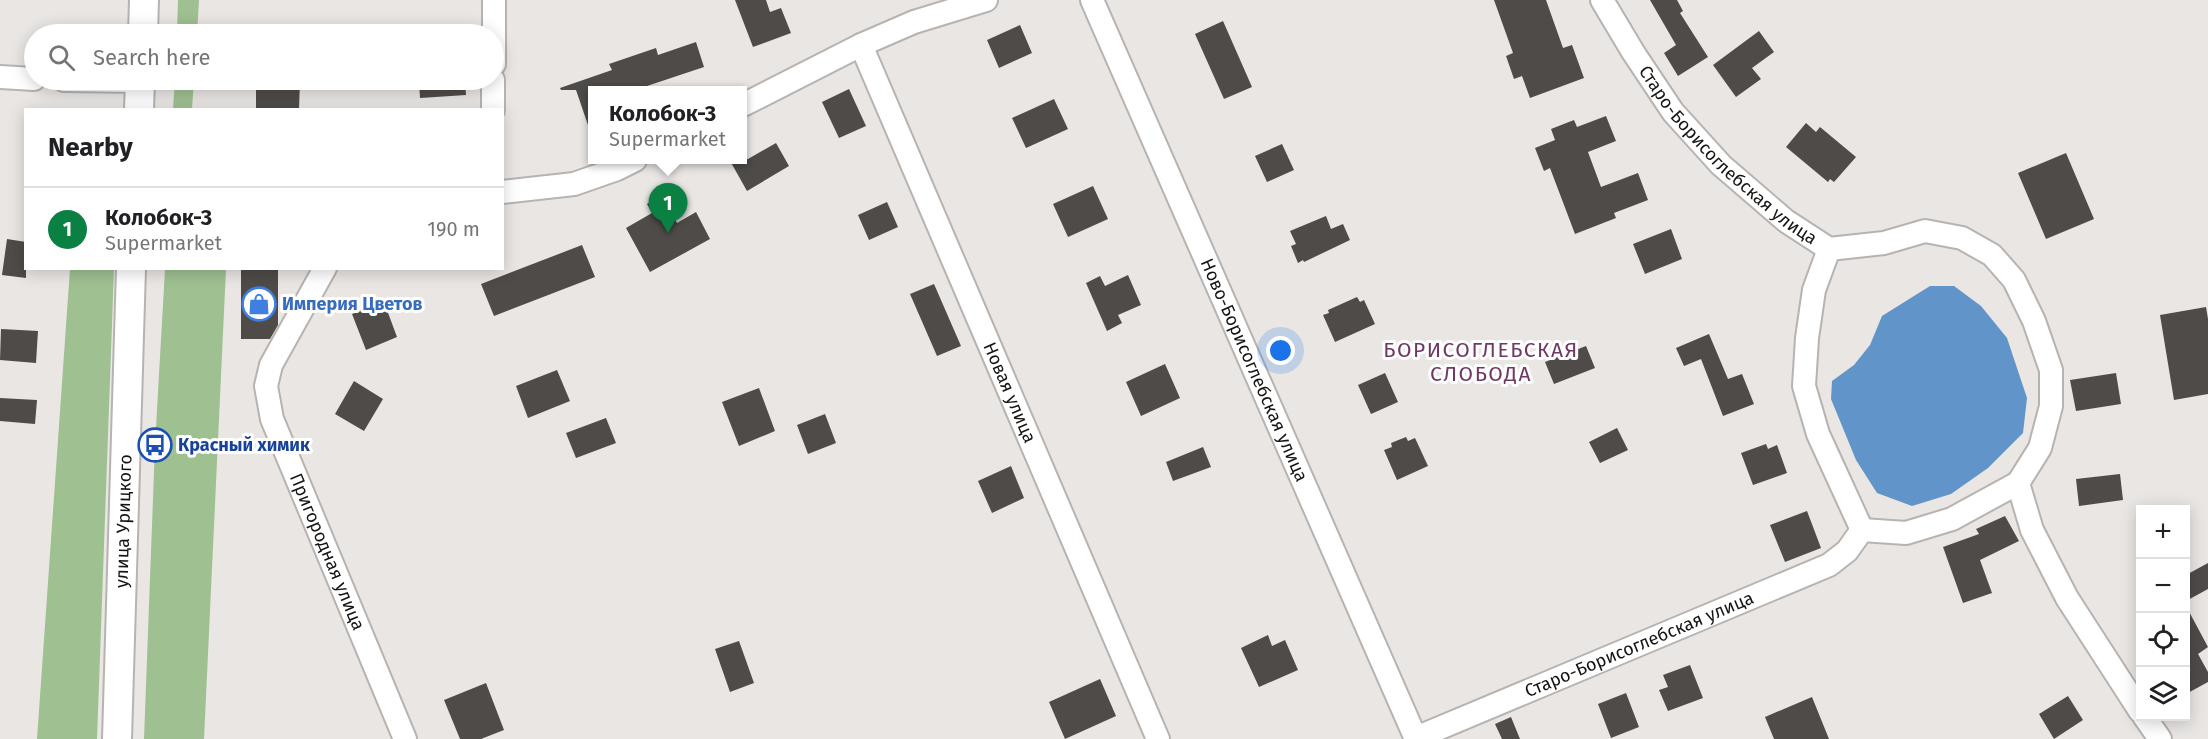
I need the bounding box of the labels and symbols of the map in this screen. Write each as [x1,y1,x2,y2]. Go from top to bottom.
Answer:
street label: Старо-Борисоглебская улица [1634,61,1821,249]
pin: 1 [648,184,688,233]
street label: Ново-Борисоглебская улица [1196,255,1313,485]
shop icon: Империя Цветов [241,286,277,322]
place label: Империя Цветов [282,293,422,315]
your location [1266,336,1295,365]
district label: БОРИСОГЛЕБСКАЯ СЛОБОДА [1383,337,1579,387]
street label: Новая улица [978,339,1041,446]
bus stop icon: Красный химик [137,427,173,463]
place label: Красный химик [178,434,310,456]
street label: улица Урицкого [110,454,136,589]
street label: Пригородная улица [285,470,370,634]
street label: Старо-Борисоглебская улица [1522,587,1757,702]

